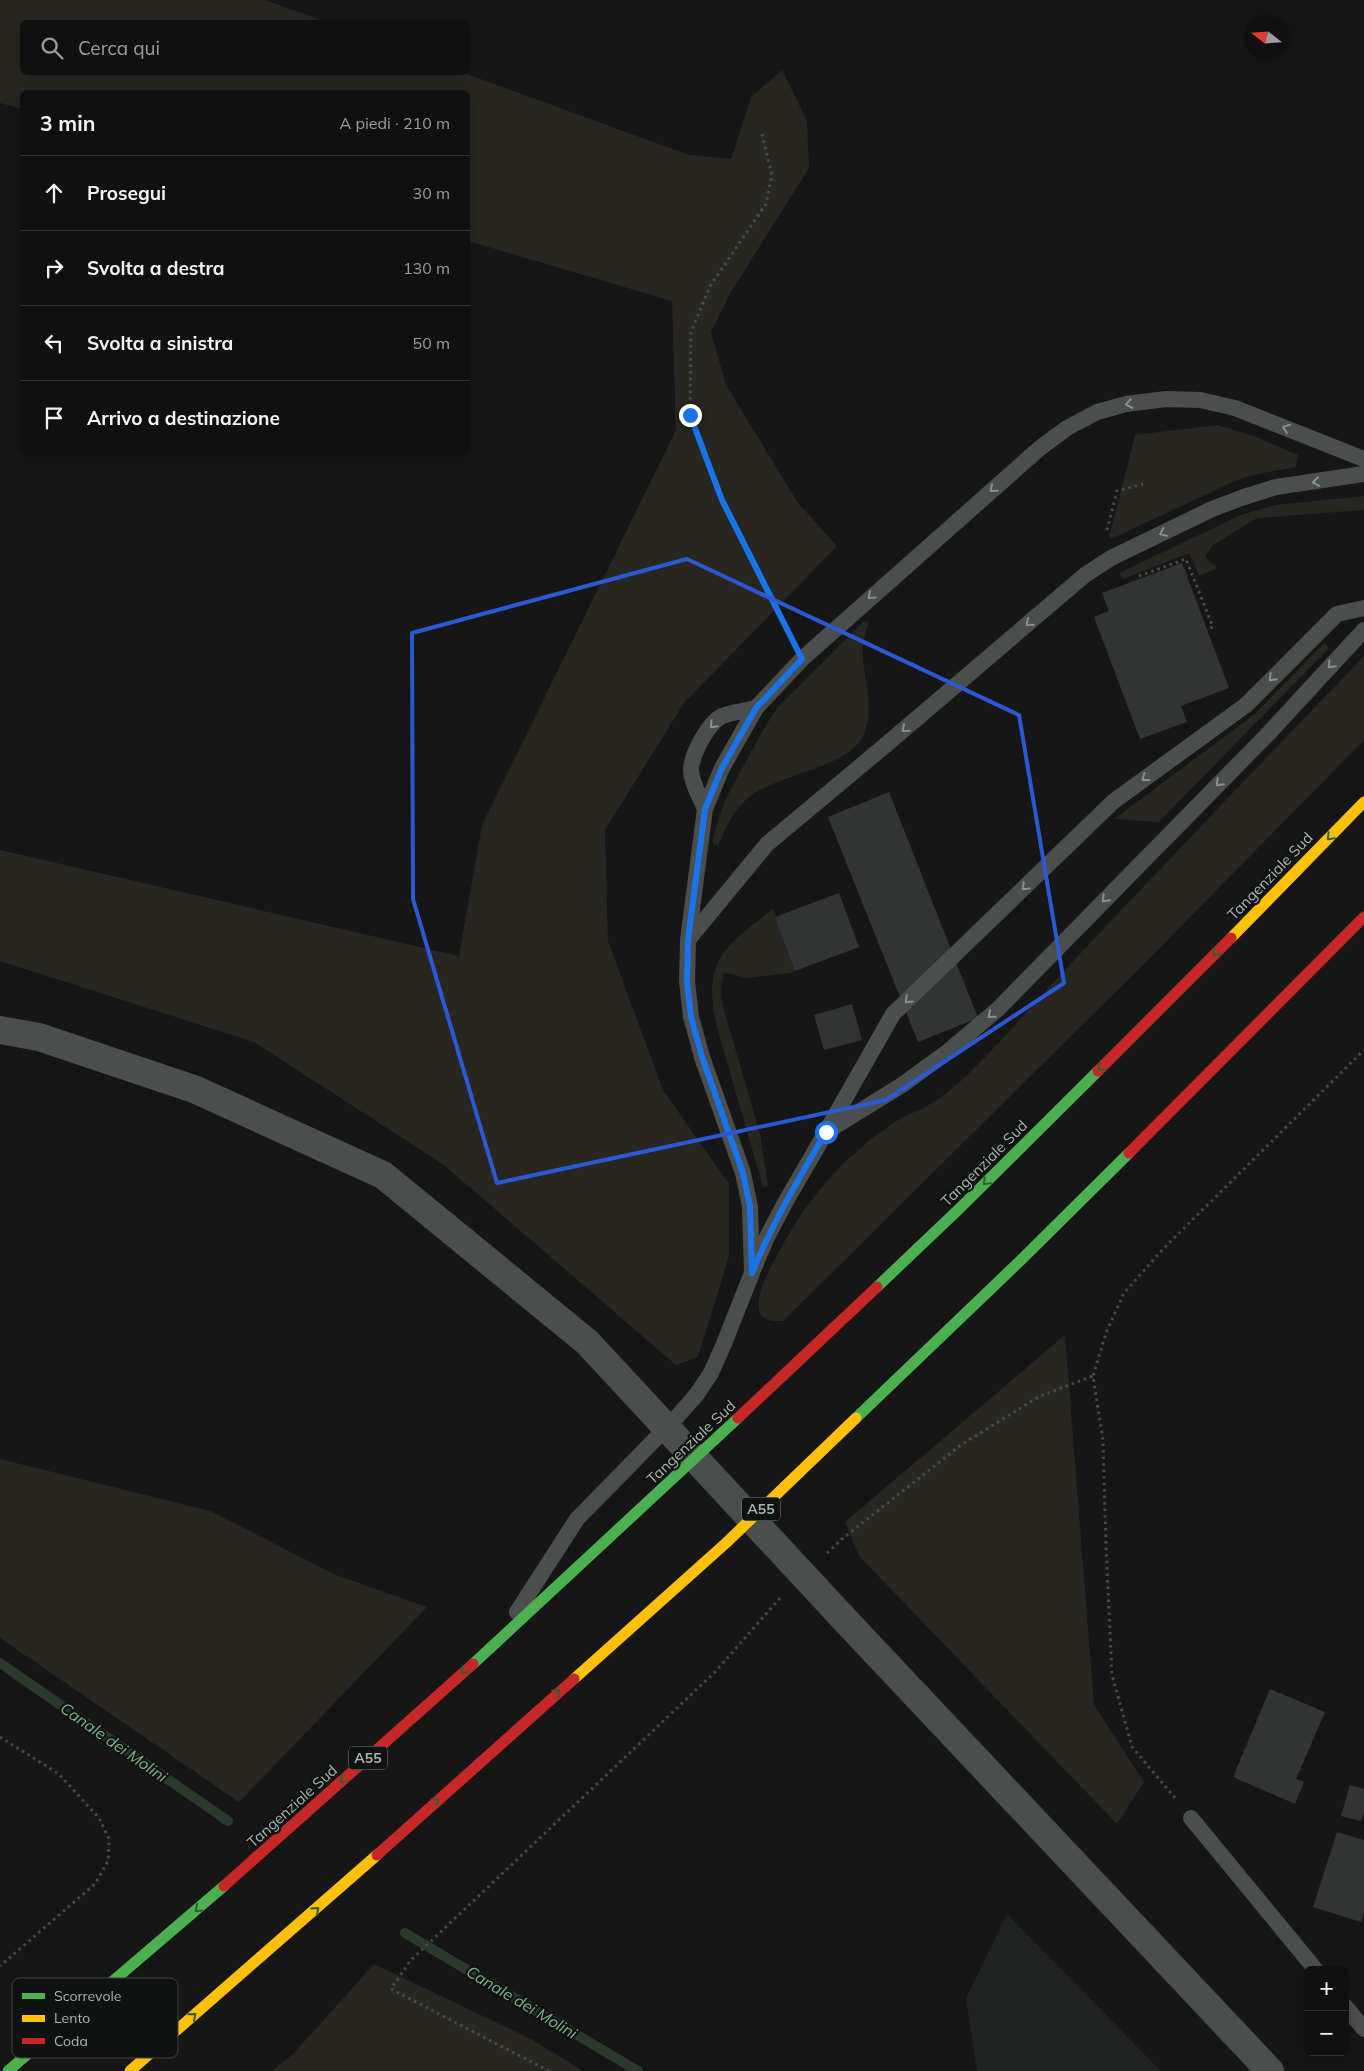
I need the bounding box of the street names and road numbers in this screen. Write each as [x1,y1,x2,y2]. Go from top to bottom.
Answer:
street label: Tangenziale Sud [1223,828,1317,924]
street label: Tangenziale Sud [937,1116,1031,1210]
street label: Tangenziale Sud [643,1396,739,1488]
road number: A55 [742,1498,780,1520]
road number: A55 [349,1746,387,1770]
street label: Tangenziale Sud [243,1761,341,1851]

